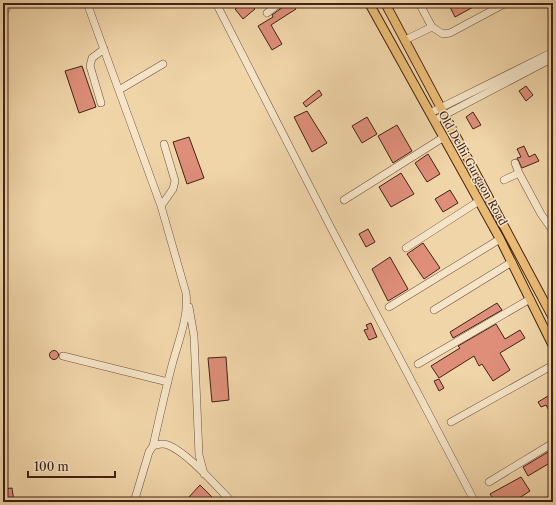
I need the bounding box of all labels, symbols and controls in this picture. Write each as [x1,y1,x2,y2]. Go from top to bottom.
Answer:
street label: Old Delhi Gurgaon Road [436,108,511,228]
scale bar [28,453,115,479]
text: 100 m [34,459,69,474]

